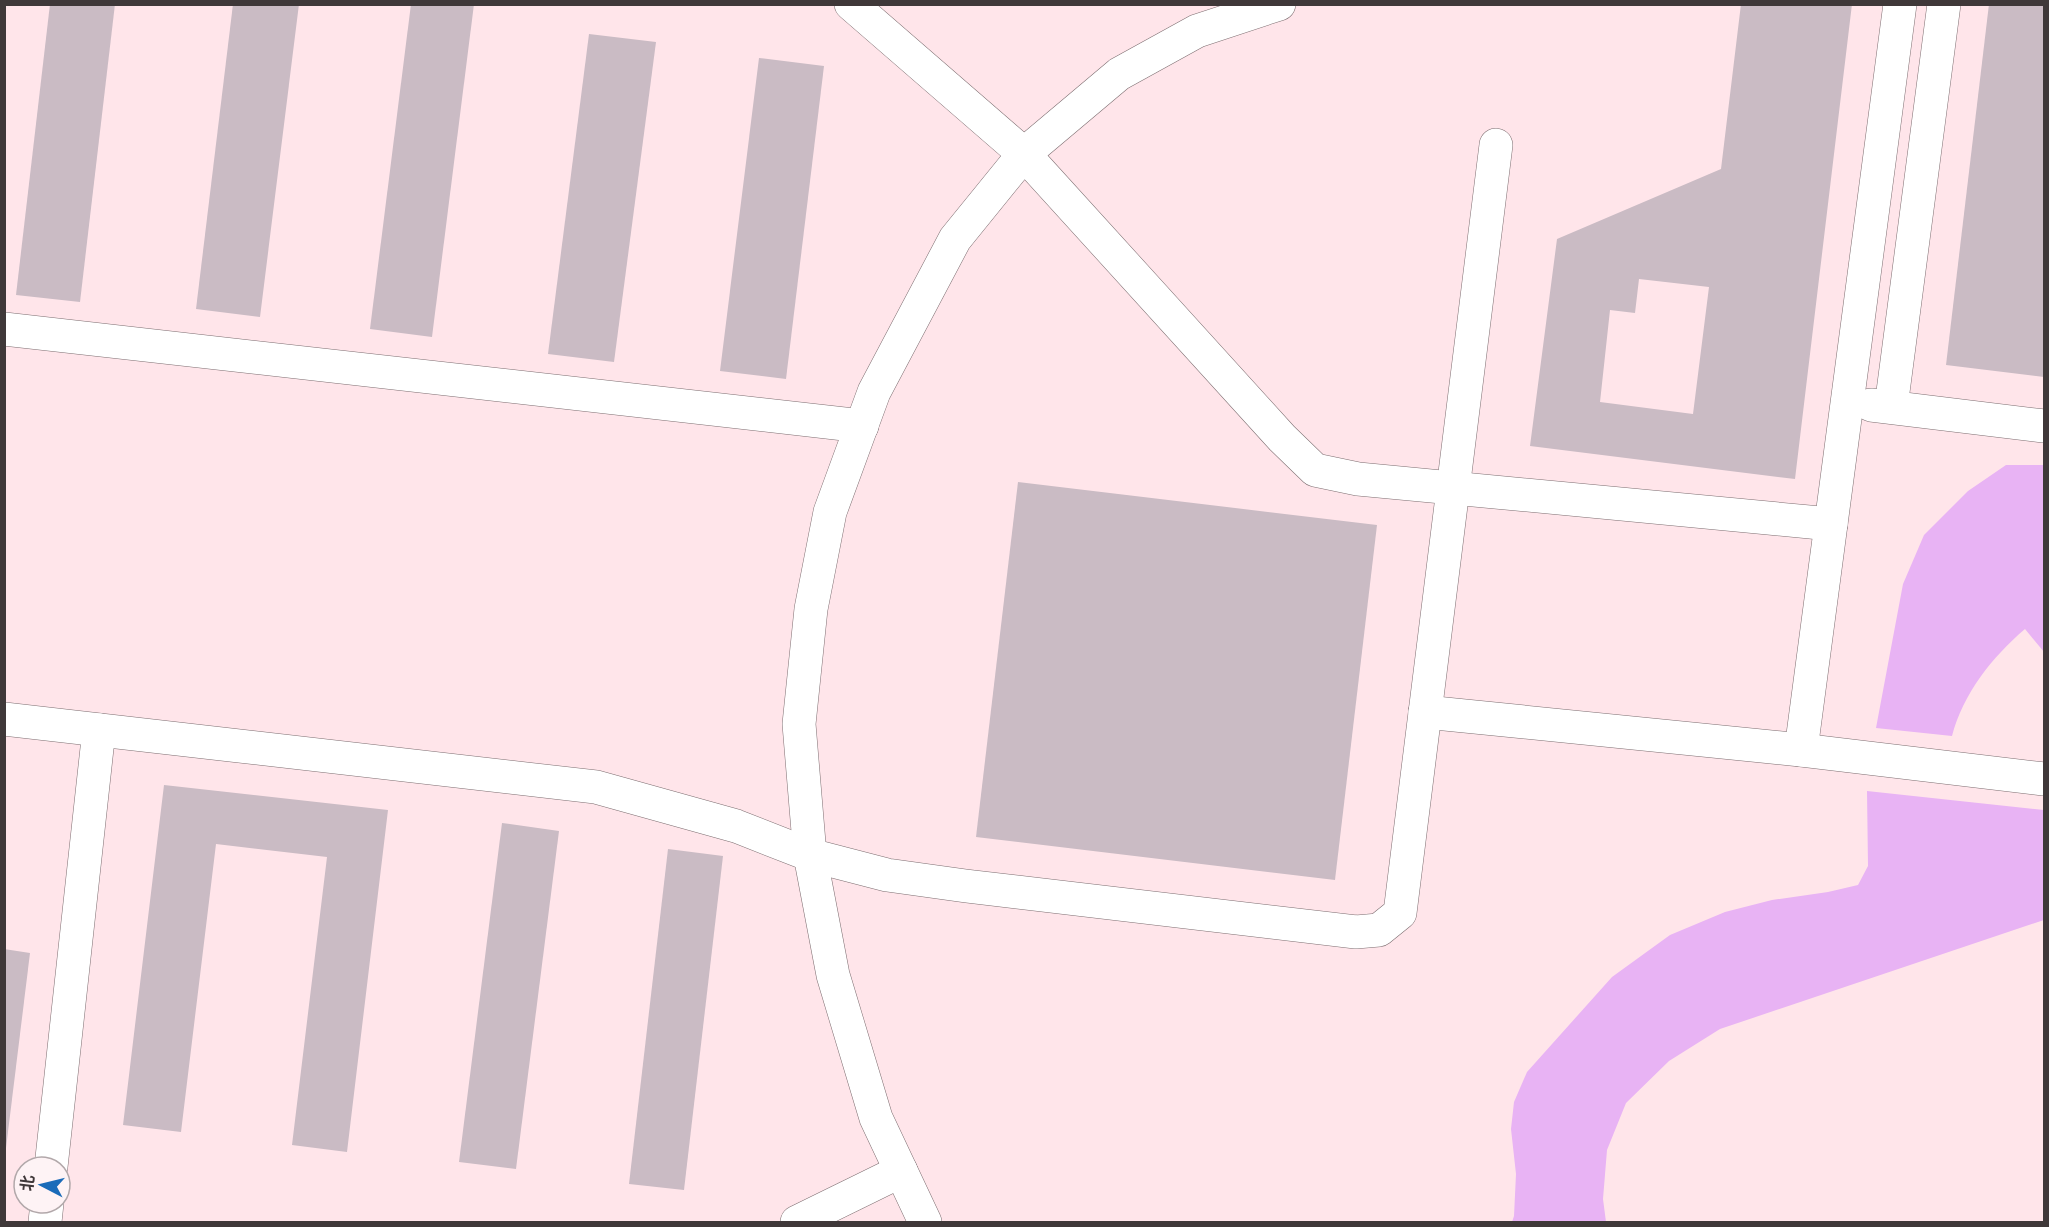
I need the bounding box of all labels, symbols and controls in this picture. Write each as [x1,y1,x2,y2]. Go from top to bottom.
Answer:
north arrow [12,1155,72,1215]
text: 北 [15,1174,39,1192]

